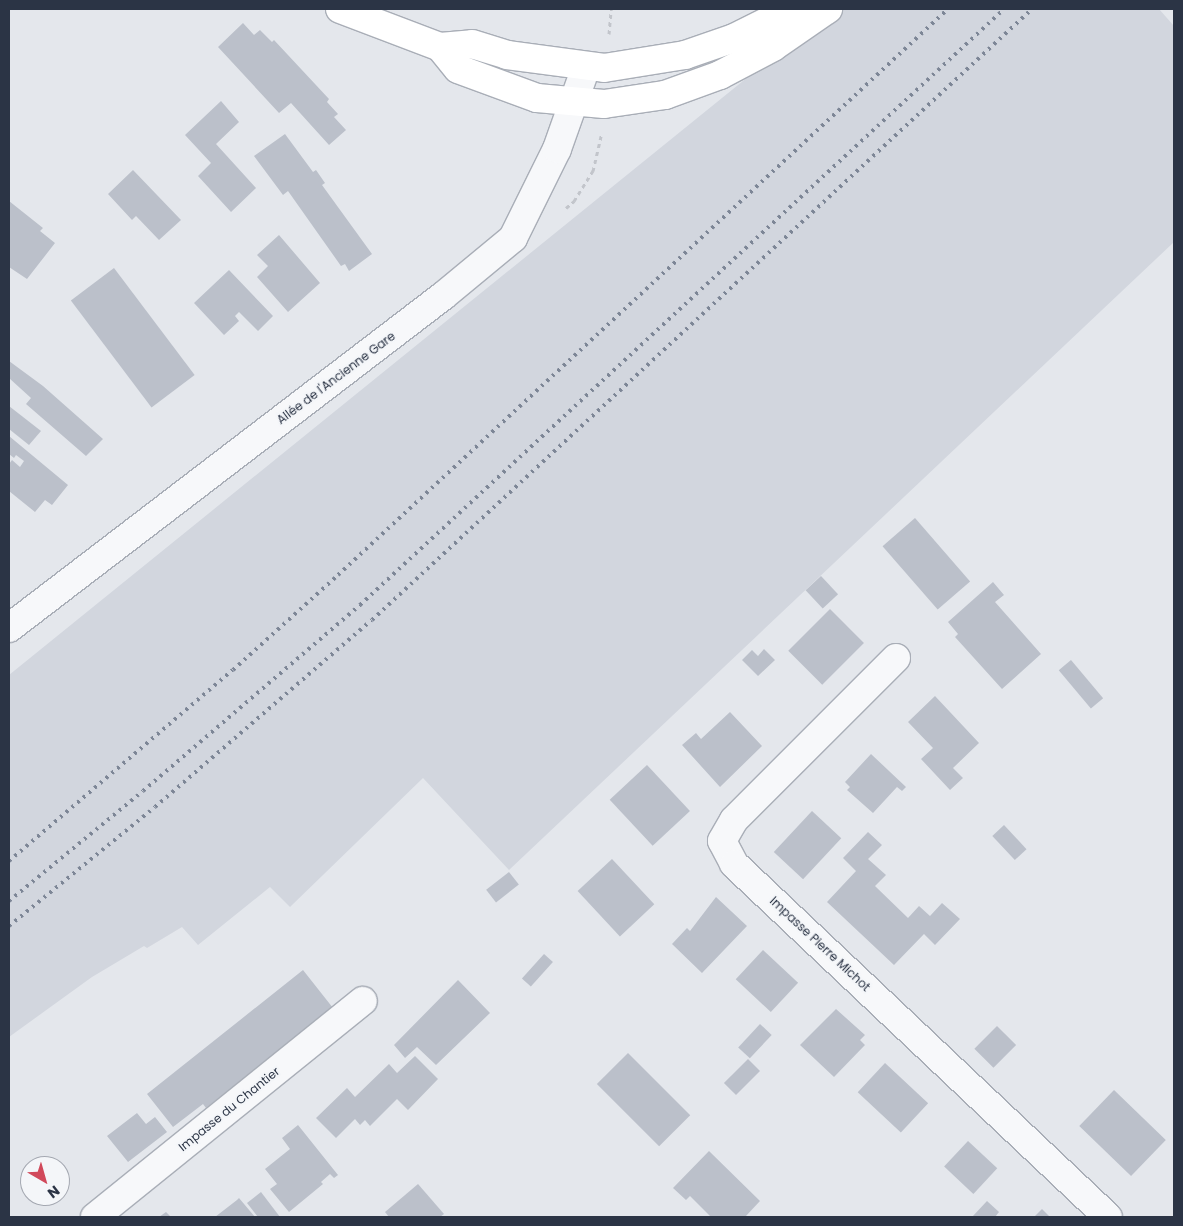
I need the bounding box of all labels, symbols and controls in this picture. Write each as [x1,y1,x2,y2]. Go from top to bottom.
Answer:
street label: Allée de l'Ancienne Gare [274,329,398,427]
street label: Impasse Pierre Michot [767,894,873,994]
street label: Impasse du Chantier [176,1064,282,1154]
north arrow [20,1156,70,1206]
text: N [43,1181,64,1203]

